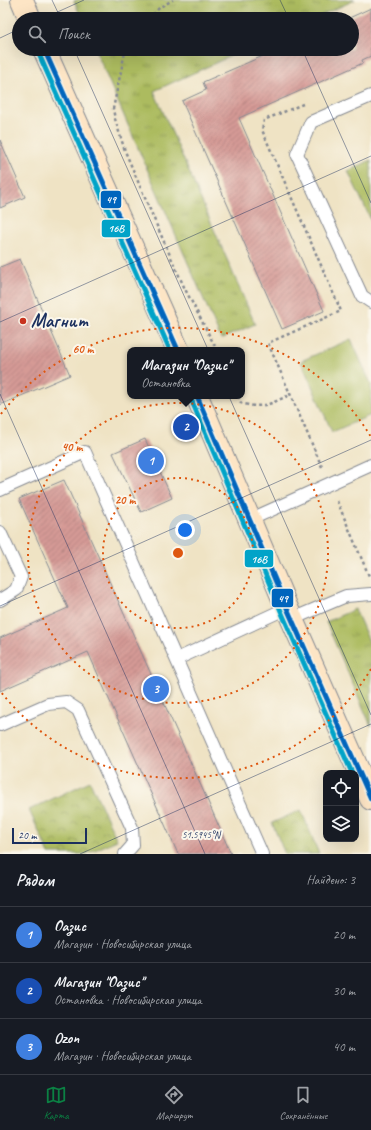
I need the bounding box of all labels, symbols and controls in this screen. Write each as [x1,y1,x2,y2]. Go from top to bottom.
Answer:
search box [12,12,359,56]
icon: search [26,23,48,45]
text: Поиск [58,25,90,44]
line badge: 49 [100,190,122,209]
text: 49 [106,192,117,206]
line badge: 16В [101,219,131,238]
text: 16В [108,221,125,235]
place label: Магнит [31,309,89,333]
marker: Магнит [18,316,28,326]
text: 60 m [73,341,95,357]
popup [127,347,245,399]
text: Магазин "Оазис" [141,356,231,375]
text: Остановка [141,375,190,391]
pin: 2 [173,412,199,442]
text: 40 m [62,439,83,455]
pin: 1 [138,446,164,476]
text: 20 m [115,492,136,508]
your location [175,520,195,540]
centre of rings [171,546,185,560]
line badge: 16В [244,549,274,568]
text: 16В [251,552,268,566]
line badge: 49 [271,588,294,608]
text: 49 [278,591,289,605]
pin: 3 [143,674,169,704]
map controls [323,770,359,842]
button: locate [323,770,359,806]
button: layers [323,806,359,842]
scale bar [12,826,87,845]
text: 20 m [18,828,37,842]
text: 51.5945°N [182,828,222,841]
text: Рядом [16,870,54,891]
text: Найдено: 3 [307,872,355,888]
text: Оазис [54,917,86,936]
text: 1 [26,927,32,943]
text: 20 m [333,927,355,943]
text: Магазин · Новосибирская улица [54,936,191,952]
text: Магазин "Оазис" [54,973,143,992]
text: 2 [26,983,32,999]
text: 30 m [333,983,355,999]
text: Остановка · Новосибирская улица [54,992,202,1008]
text: Ozon [54,1029,79,1048]
text: 3 [26,1039,32,1055]
text: 40 m [333,1039,355,1055]
text: Магазин · Новосибирская улица [54,1048,191,1064]
tab: Карта [44,1084,69,1122]
tab: Маршрут [156,1084,192,1122]
tab: Сохранённые [280,1084,327,1122]

